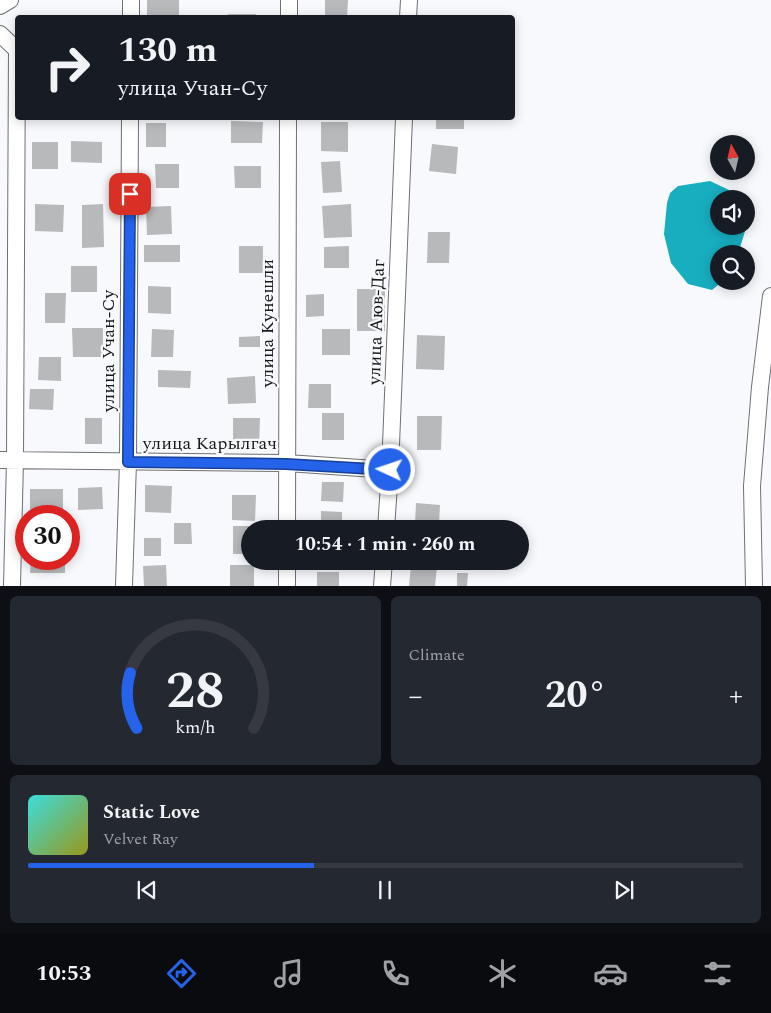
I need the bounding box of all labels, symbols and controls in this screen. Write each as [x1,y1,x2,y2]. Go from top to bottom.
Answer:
text: 130 m [118,24,217,77]
icon: right [35,35,100,100]
text: улица Учан-Су [118,72,267,105]
north arrow [710,135,755,180]
map controls [710,135,755,290]
pin [109,173,151,215]
icon: arrive [116,180,144,208]
button: sound [710,190,755,235]
button: search [710,245,755,290]
street label: улица Кунешли [254,259,281,388]
street label: улица Аюв-Даг [361,259,392,386]
street label: улица Учан-Су [95,289,122,413]
street label: улица Карылгач [142,430,277,457]
position arrow [363,443,415,495]
speed limit sign: 30 [15,505,80,570]
text: 10:54 · 1 min · 260 m [295,530,475,559]
text: Climate [409,643,465,667]
text: 28 [166,652,224,731]
text: 20° [545,667,607,725]
text: − [409,675,423,718]
text: + [729,675,743,718]
text: km/h [175,714,215,741]
text: Static Love [103,798,200,827]
text: Velvet Ray [103,827,178,851]
icon: previous [133,876,161,904]
icon: pause [371,876,399,904]
icon: next [610,876,638,904]
icon: directions [164,956,199,991]
icon: music [271,956,306,991]
icon: phone [378,956,413,991]
icon: climate [485,956,520,991]
icon: car [593,956,628,991]
icon: filters [700,956,735,991]
text: 10:53 [36,957,91,990]

